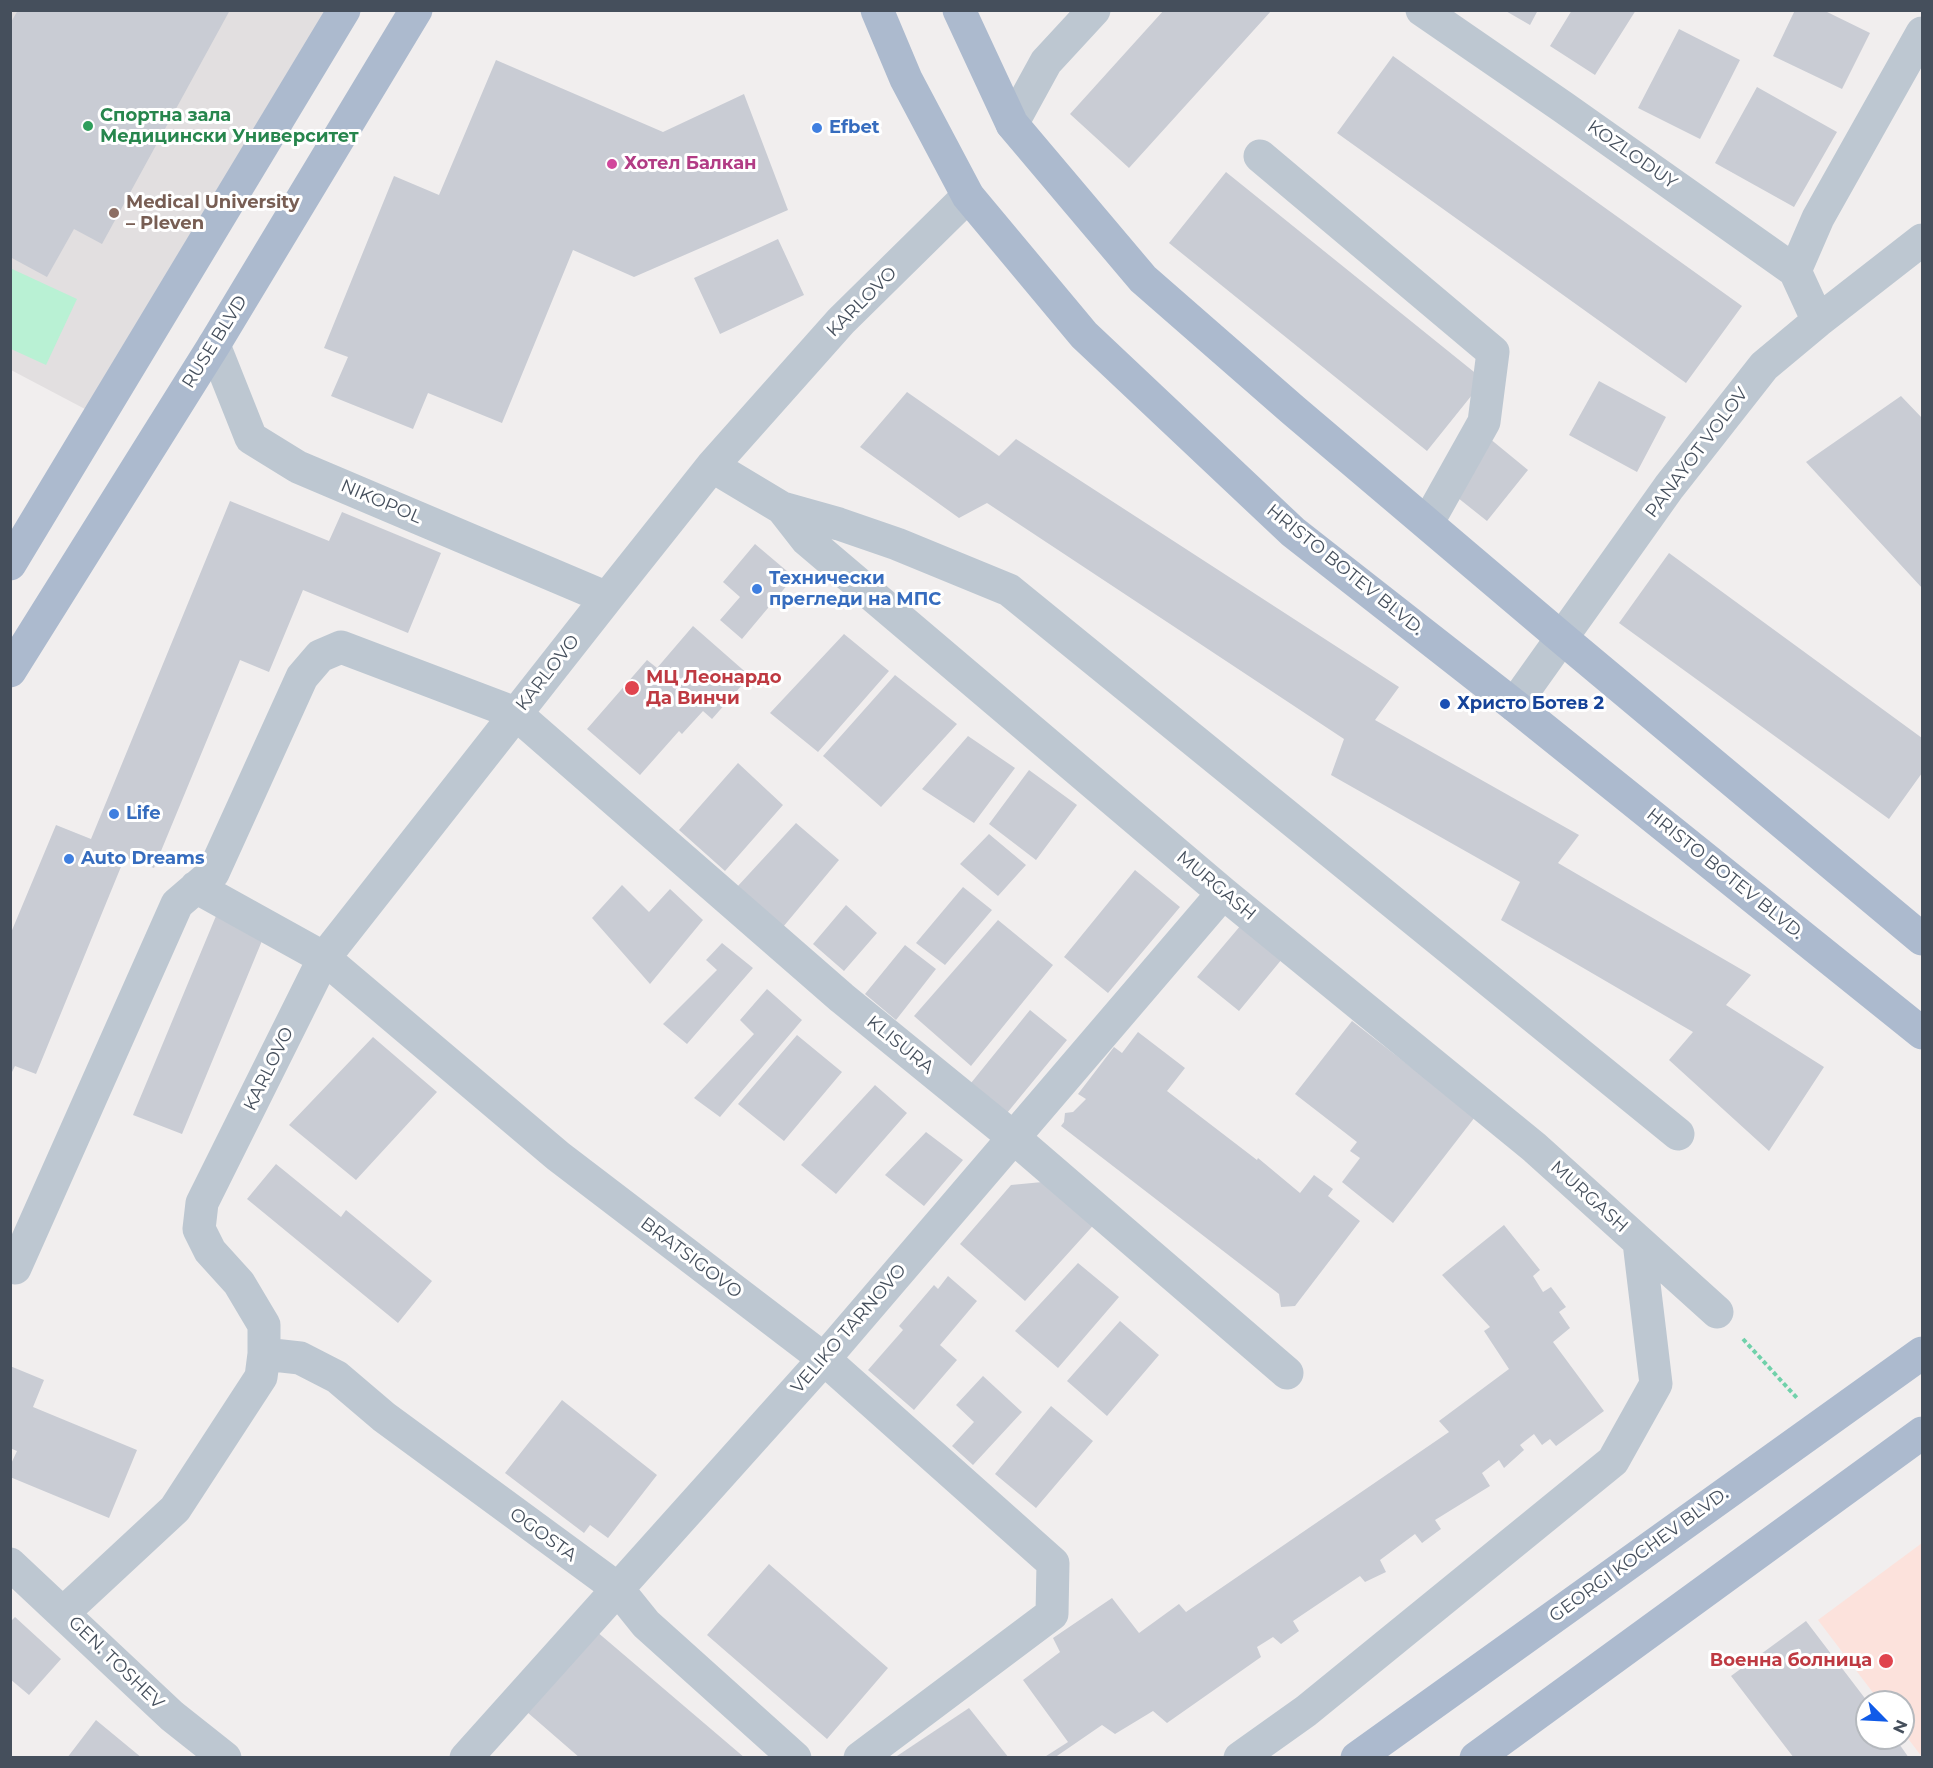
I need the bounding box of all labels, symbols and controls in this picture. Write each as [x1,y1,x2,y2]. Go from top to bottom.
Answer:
place label: Спортна зала Медицински Университет [100,105,359,148]
street label: KOZLODUY [1583,116,1681,194]
place label: Efbet [829,117,880,139]
marker: Спортна зала Медицински Университет [81,119,95,133]
marker: Efbet [810,121,824,135]
place label: Хотел Балкан [624,153,757,175]
marker: Хотел Балкан [605,157,619,171]
place label: Medical University – Pleven [126,192,299,234]
marker: Medical University – Pleven [107,206,121,220]
street label: KARLOVO [822,262,902,342]
street label: RUSE BLVD [178,292,252,392]
street label: PANAYOT VOLOV [1641,384,1753,522]
street label: NIKOPOL [337,475,425,529]
street label: HRISTO BOTEV BLVD. [1262,500,1428,640]
place label: Технически прегледи на МПС [769,568,941,610]
marker: Технически прегледи на МПС [750,582,764,596]
street label: KARLOVO [512,631,584,715]
place label: МЦ Леонардо Да Винчи [646,667,781,710]
marker: МЦ Леонардо Да Винчи [623,679,641,697]
place label: Христо Ботев 2 [1457,693,1604,715]
marker: Христо Ботев 2 [1438,697,1452,711]
place label: Life [126,803,160,825]
street label: HRISTO BOTEV BLVD. [1642,804,1808,944]
marker: Life [107,807,121,821]
street label: MURGASH [1172,847,1260,925]
place label: Auto Dreams [81,848,204,870]
marker: Auto Dreams [62,852,76,866]
street label: KLISURA [862,1011,938,1079]
street label: KARLOVO [239,1024,299,1114]
street label: MURGASH [1546,1157,1632,1237]
street label: BRATSIGOVO [636,1213,746,1303]
street label: VELIKO TARNOVO [787,1260,911,1398]
street label: GEORGI KOCHEV BLVD. [1545,1483,1733,1627]
street label: OGOSTA [505,1503,581,1567]
street label: GEN. TOSHEV [64,1612,168,1714]
place label: Военна болница [1710,1650,1872,1672]
marker: Военна болница [1877,1652,1895,1670]
north arrow [1855,1690,1915,1750]
text: N [1889,1717,1911,1736]

